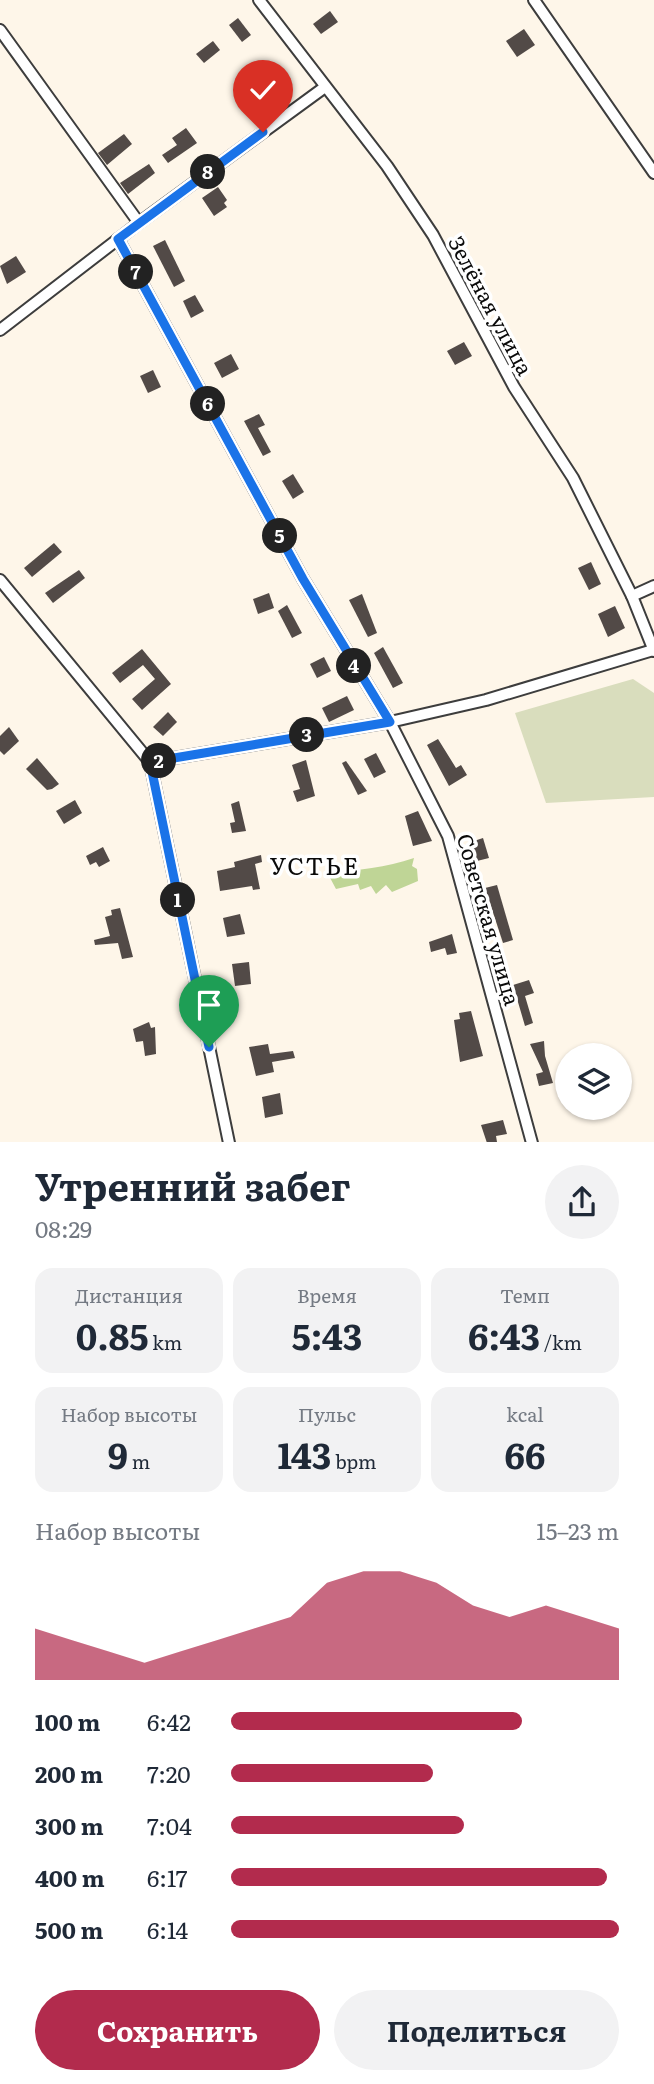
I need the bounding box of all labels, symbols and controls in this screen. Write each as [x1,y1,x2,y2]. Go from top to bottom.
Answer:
pin [233,60,293,132]
icon: check [244,71,282,109]
pin: 8 [190,154,226,190]
text: 8 [202,157,213,185]
street label: Зелёная улица [442,230,542,381]
pin: 7 [118,254,154,290]
text: 7 [130,257,141,285]
pin: 6 [190,386,226,422]
text: 6 [202,389,213,417]
pin: 5 [262,518,298,554]
text: 5 [274,521,285,549]
pin: 4 [336,648,372,684]
text: 4 [348,651,359,679]
pin: 3 [290,718,324,752]
text: 3 [301,720,312,748]
pin: 2 [142,744,176,778]
text: 2 [153,746,164,774]
street label: Советская улица [451,830,530,1009]
district label: УСТЬЕ [270,847,360,882]
pin: 1 [160,883,196,918]
text: 1 [174,885,181,913]
pin [179,975,239,1047]
icon: arrive [190,986,228,1024]
map controls [555,1043,632,1120]
button: layers [555,1043,632,1120]
text: Утренний забег [35,1156,351,1213]
button: share [545,1165,619,1239]
text: 08:29 [35,1211,92,1245]
text: Дистанция [75,1281,183,1309]
text: Время [297,1281,357,1309]
text: Темп [500,1281,550,1309]
text: 0.85 [76,1309,149,1361]
text: 5:43 [292,1309,362,1361]
text: 6:43 [468,1309,540,1361]
text: km [149,1328,182,1356]
text: /km [540,1328,582,1356]
text: Набор высоты [61,1400,197,1428]
text: Пульс [298,1400,356,1428]
text: kcal [506,1400,544,1428]
text: 9 [108,1428,128,1480]
text: 143 [278,1428,331,1480]
text: 66 [505,1428,545,1480]
text: m [128,1447,150,1475]
text: bpm [331,1447,376,1475]
text: Набор высоты [35,1513,200,1547]
text: 15–23 m [536,1513,619,1547]
text: 100 m [35,1704,100,1738]
text: 6:42 [147,1704,191,1738]
text: 200 m [35,1756,103,1790]
text: 7:20 [147,1756,191,1790]
text: 300 m [35,1808,104,1842]
text: 7:04 [147,1808,192,1842]
text: 400 m [35,1860,105,1894]
text: 6:17 [147,1860,187,1894]
text: 500 m [35,1912,103,1946]
text: 6:14 [147,1912,188,1946]
button: Сохранить [35,1990,320,2070]
button: Поделиться [334,1990,619,2070]

